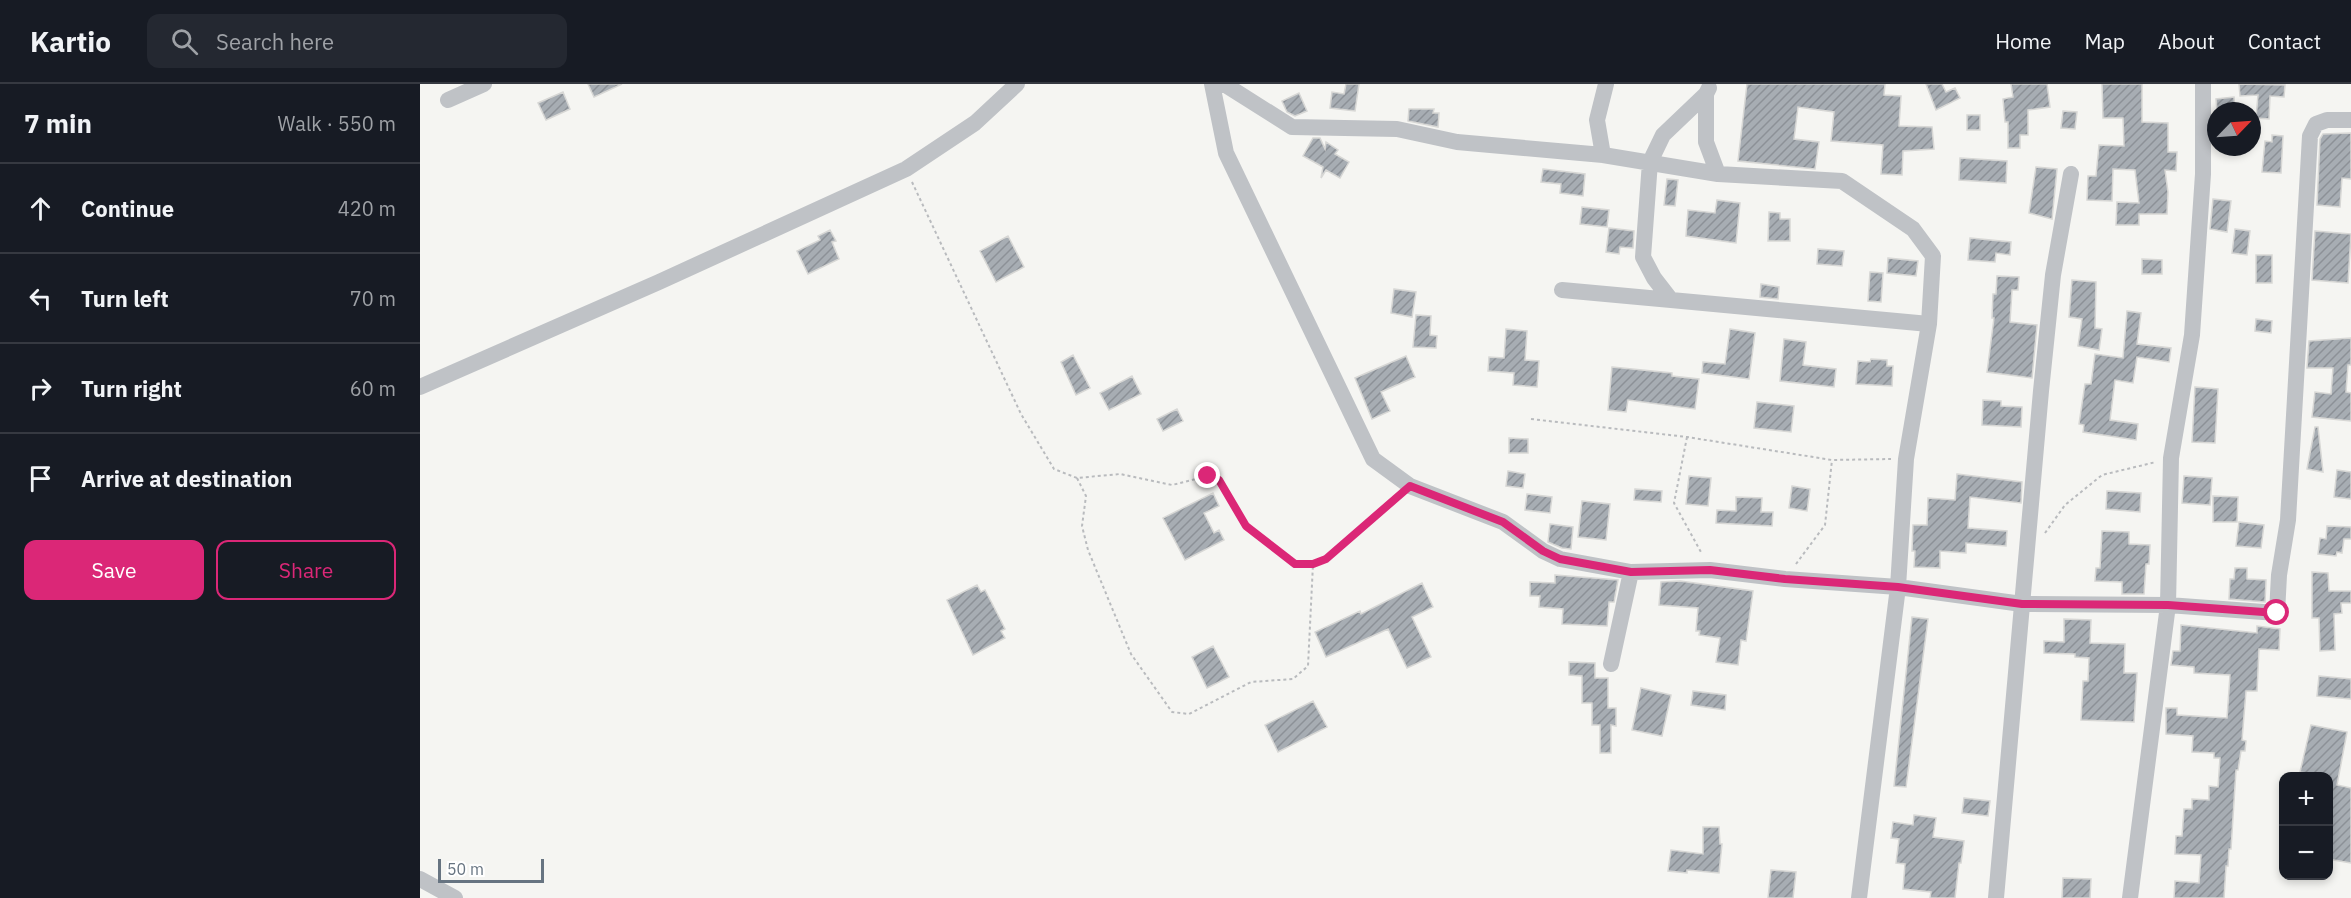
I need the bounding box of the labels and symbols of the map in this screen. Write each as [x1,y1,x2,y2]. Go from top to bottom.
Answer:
north arrow [2207,102,2261,156]
route end [1194,462,1220,488]
route start [2263,599,2289,625]
scale bar [438,856,544,884]

